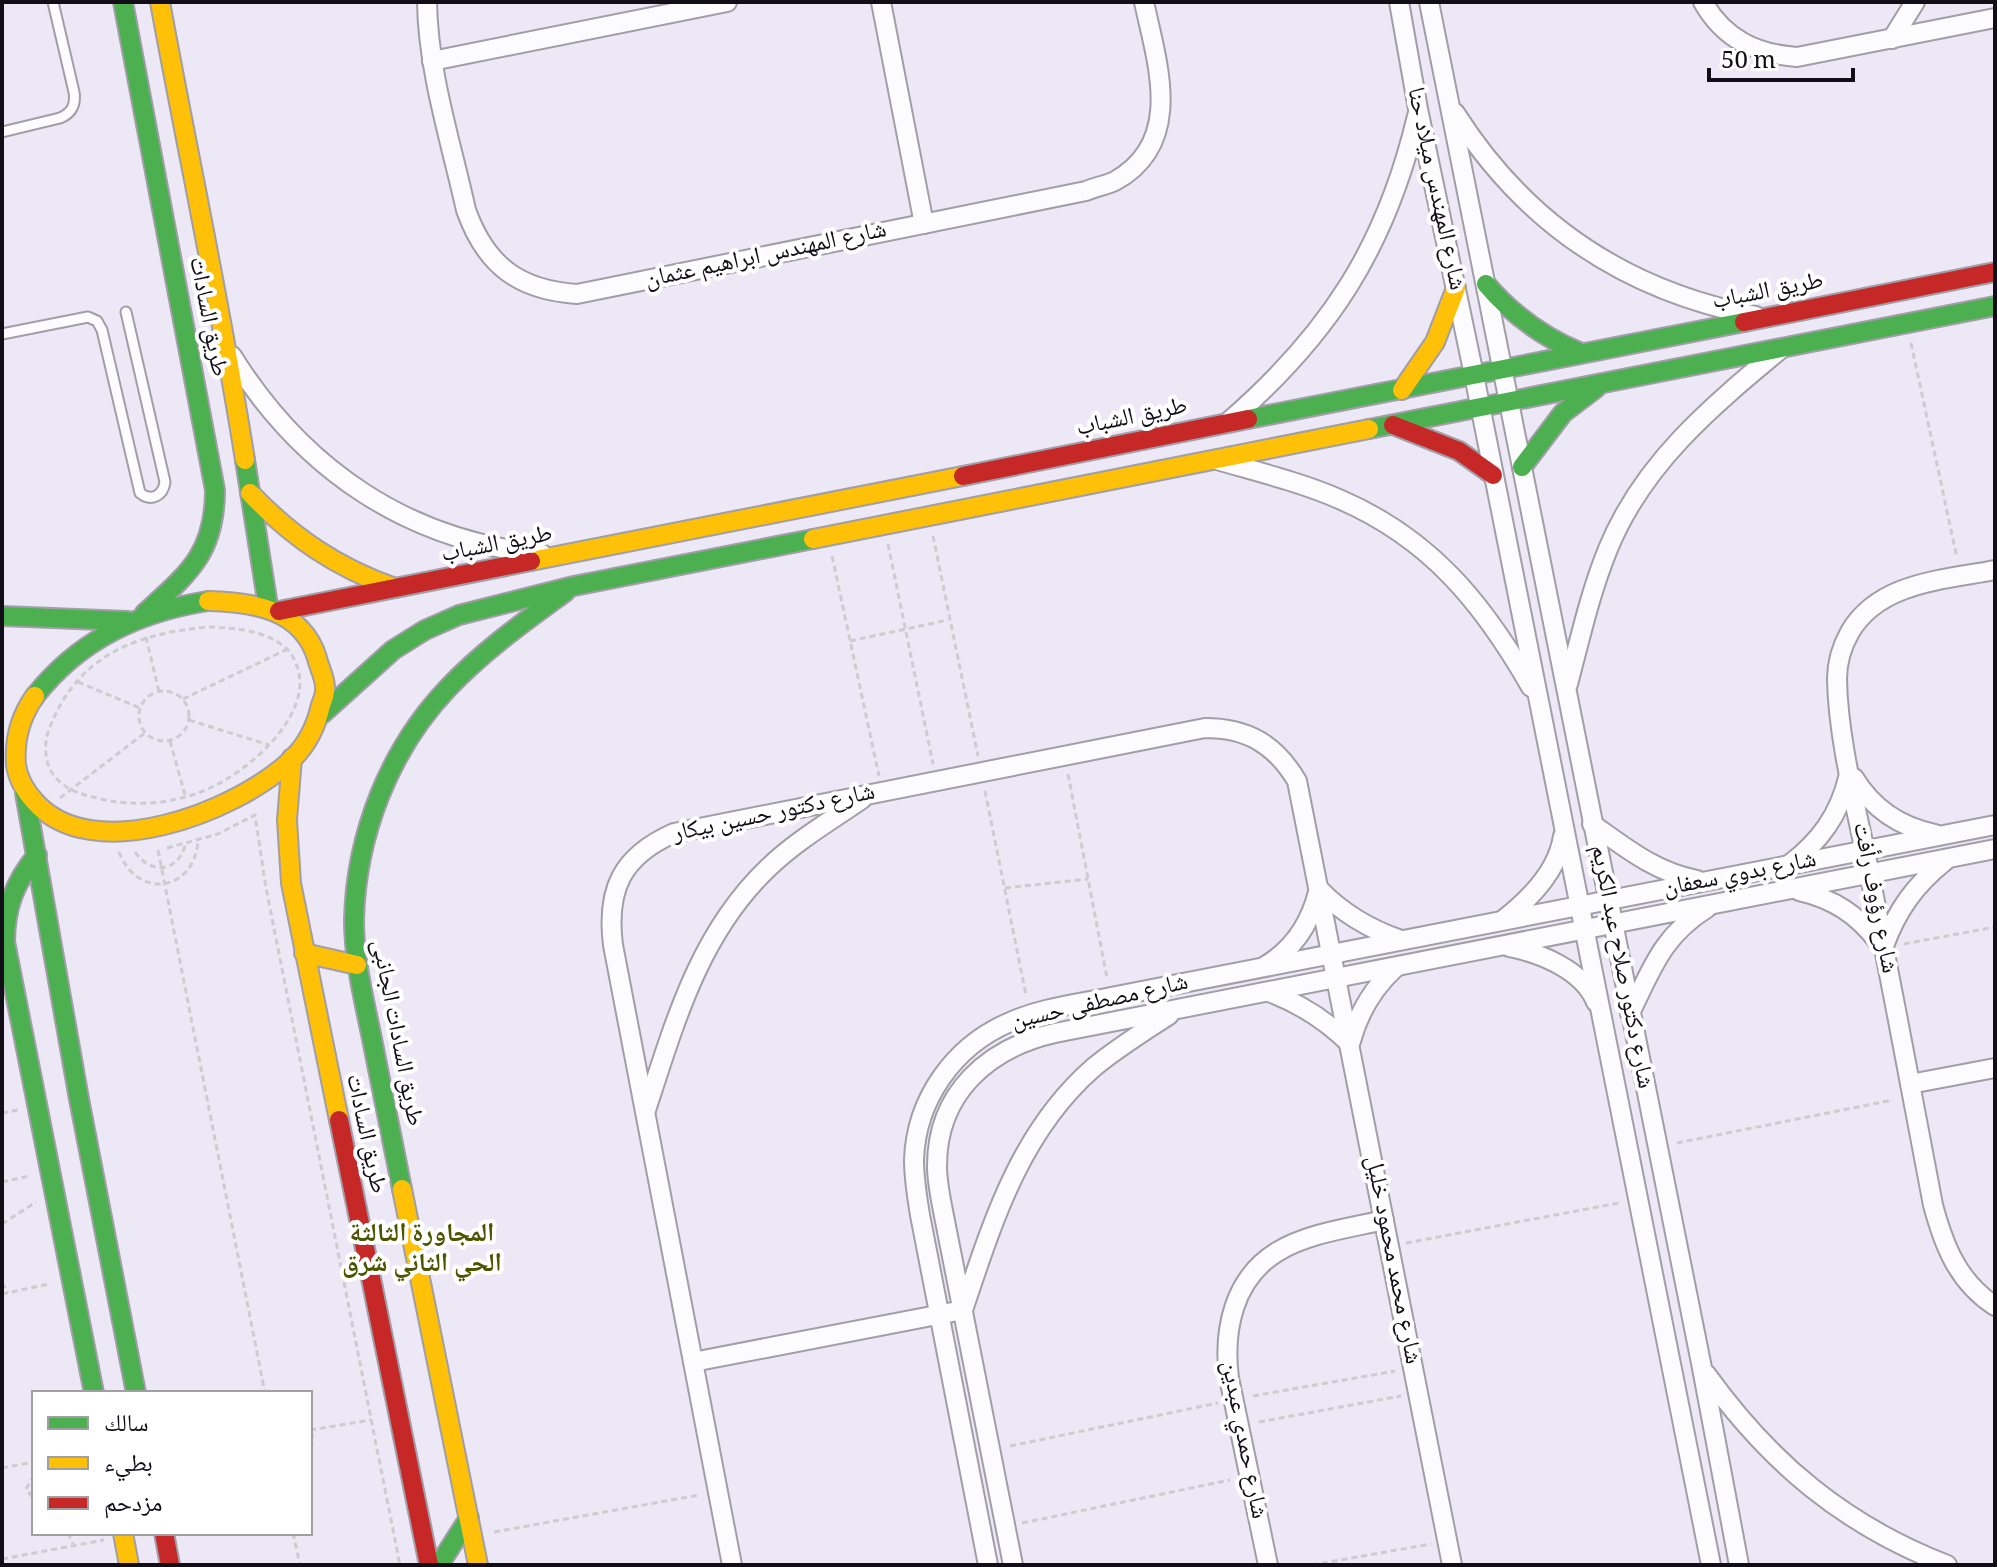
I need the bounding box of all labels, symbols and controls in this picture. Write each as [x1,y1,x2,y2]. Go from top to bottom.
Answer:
scale bar [1709,32,1853,82]
text: 50 m [1721,42,1776,83]
street label: شارع المهندس ميلاد حنا [1393,84,1477,294]
street label: شارع المهندس ابراهيم عثمان [641,210,891,302]
street label: طريق السادات [175,253,239,381]
street label: طريق الشباب [1709,261,1827,323]
street label: طريق الشباب [1073,386,1191,450]
street label: طريق الشباب [438,514,556,576]
street label: شارع دكتور حسين بيكار [668,773,879,856]
street label: شارع رؤوف رأفت [1839,819,1909,977]
street label: شارع بدوي سعفان [1660,840,1820,910]
street label: شارع دكتور صلاح عبد الكريم [1577,842,1665,1092]
street label: طريق السادات الجانبى [358,936,434,1130]
street label: شارع مصطفى حسين [1007,963,1193,1043]
street label: طريق السادات [332,1070,398,1198]
street label: شارع محمد محمود خليل [1352,1152,1432,1368]
district label: المجاورة الثالثة الحي الثاني شرق [342,1213,502,1287]
street label: شارع حمدي عبدين [1208,1357,1278,1523]
legend [32,1391,312,1535]
text: سالك [104,1405,149,1446]
text: بطيء [104,1445,153,1486]
text: مزدحم [104,1485,163,1526]

